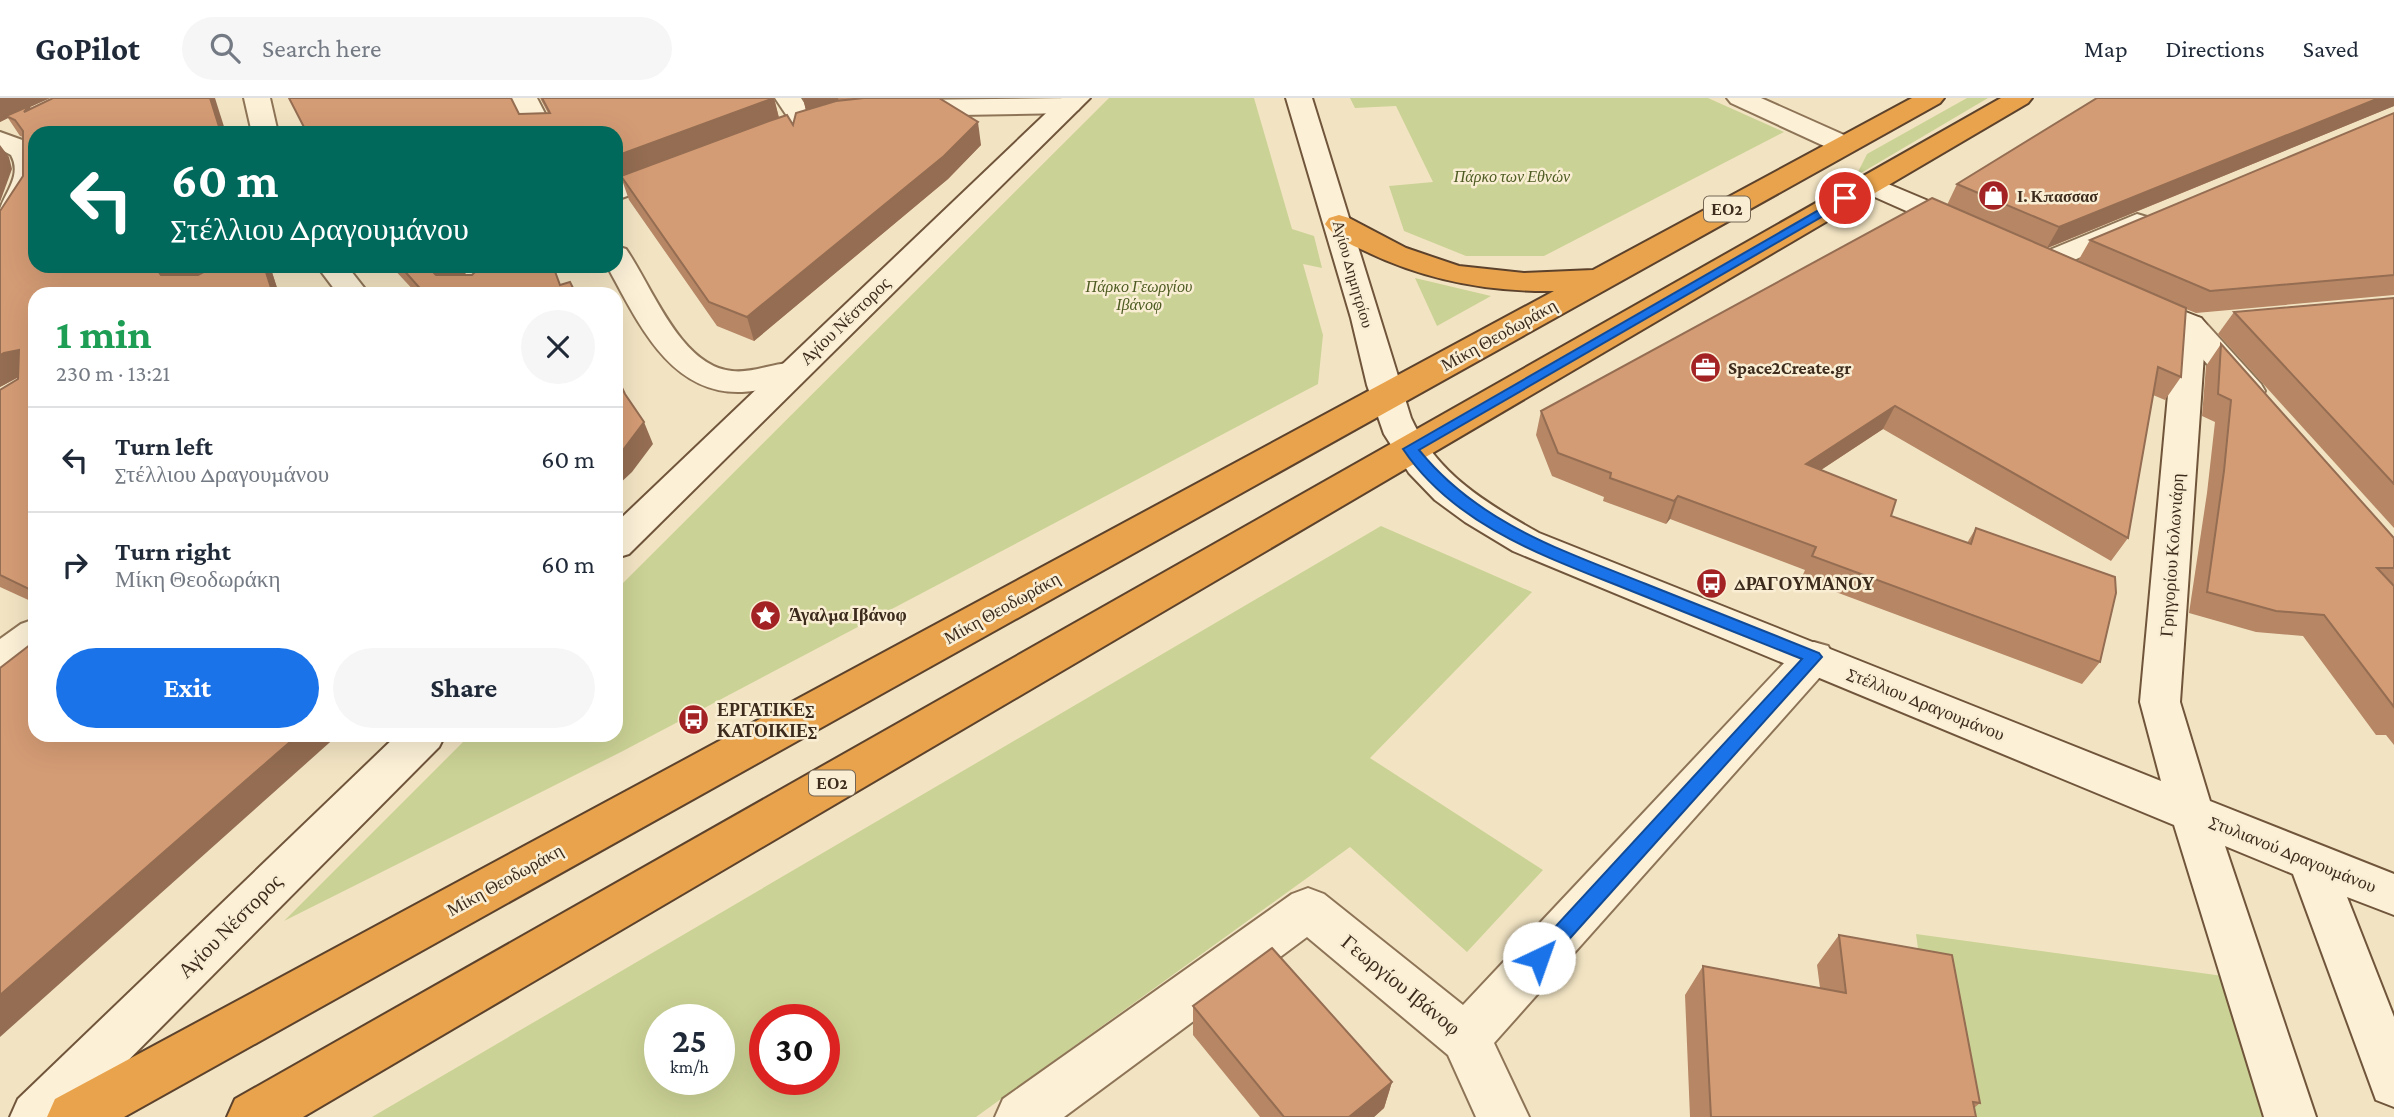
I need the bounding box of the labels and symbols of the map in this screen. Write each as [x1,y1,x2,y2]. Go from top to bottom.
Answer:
park label: Πάρκο των Εθνών [1453,168,1571,186]
pin [1815,168,1875,228]
shop icon: Ι. Κπασσασ [1977,179,2011,213]
place label: Ι. Κπασσασ [2017,188,2098,205]
road number: ΕΟ2 [1704,197,1750,222]
street label: Αγίου Δημητρίου [1329,218,1376,330]
street label: Αγίου Νέστορος [796,273,894,369]
park label: Πάρκο Γεωργίου Ιβάνοφ [1085,278,1192,314]
street label: Μίκη Θεοδωράκη [1438,295,1560,375]
office icon: Space2Create.gr [1688,351,1722,385]
place label: Space2Create.gr [1728,358,1851,378]
street label: Γρηγορίου Κολωνιάρη [2156,472,2188,638]
bus stop icon: ΔΡΑΓΟΥΜΑΝΟΥ [1694,567,1728,601]
street label: Μίκη Θεοδωράκη [941,568,1063,648]
place label: ΔΡΑΓΟΥΜΑΝΟΥ [1734,574,1875,594]
place icon: Άγαλμα Ιβάνοφ [749,598,783,632]
place label: Άγαλμα Ιβάνοφ [789,605,907,625]
street label: Στέλλιου Δραγουμάνου [1845,663,2007,745]
place label: ΕΡΓΑΤΙΚΕΣ ΚΑΤΟΙΚΙΕΣ [717,700,817,741]
bus stop icon: ΕΡΓΑΤΙΚΕΣ ΚΑΤΟΙΚΙΕΣ [677,703,711,737]
road number: ΕΟ2 [809,770,855,796]
street label: Στυλιανού Δραγουμάνου [2207,811,2379,897]
street label: Μίκη Θεοδωράκη [444,840,566,920]
street label: Αγίου Νέστορος [173,869,287,983]
position arrow [1502,921,1576,995]
street label: Γεωργίου Ιβάνοφ [1337,930,1465,1040]
speed limit sign: 30 [749,1004,840,1095]

